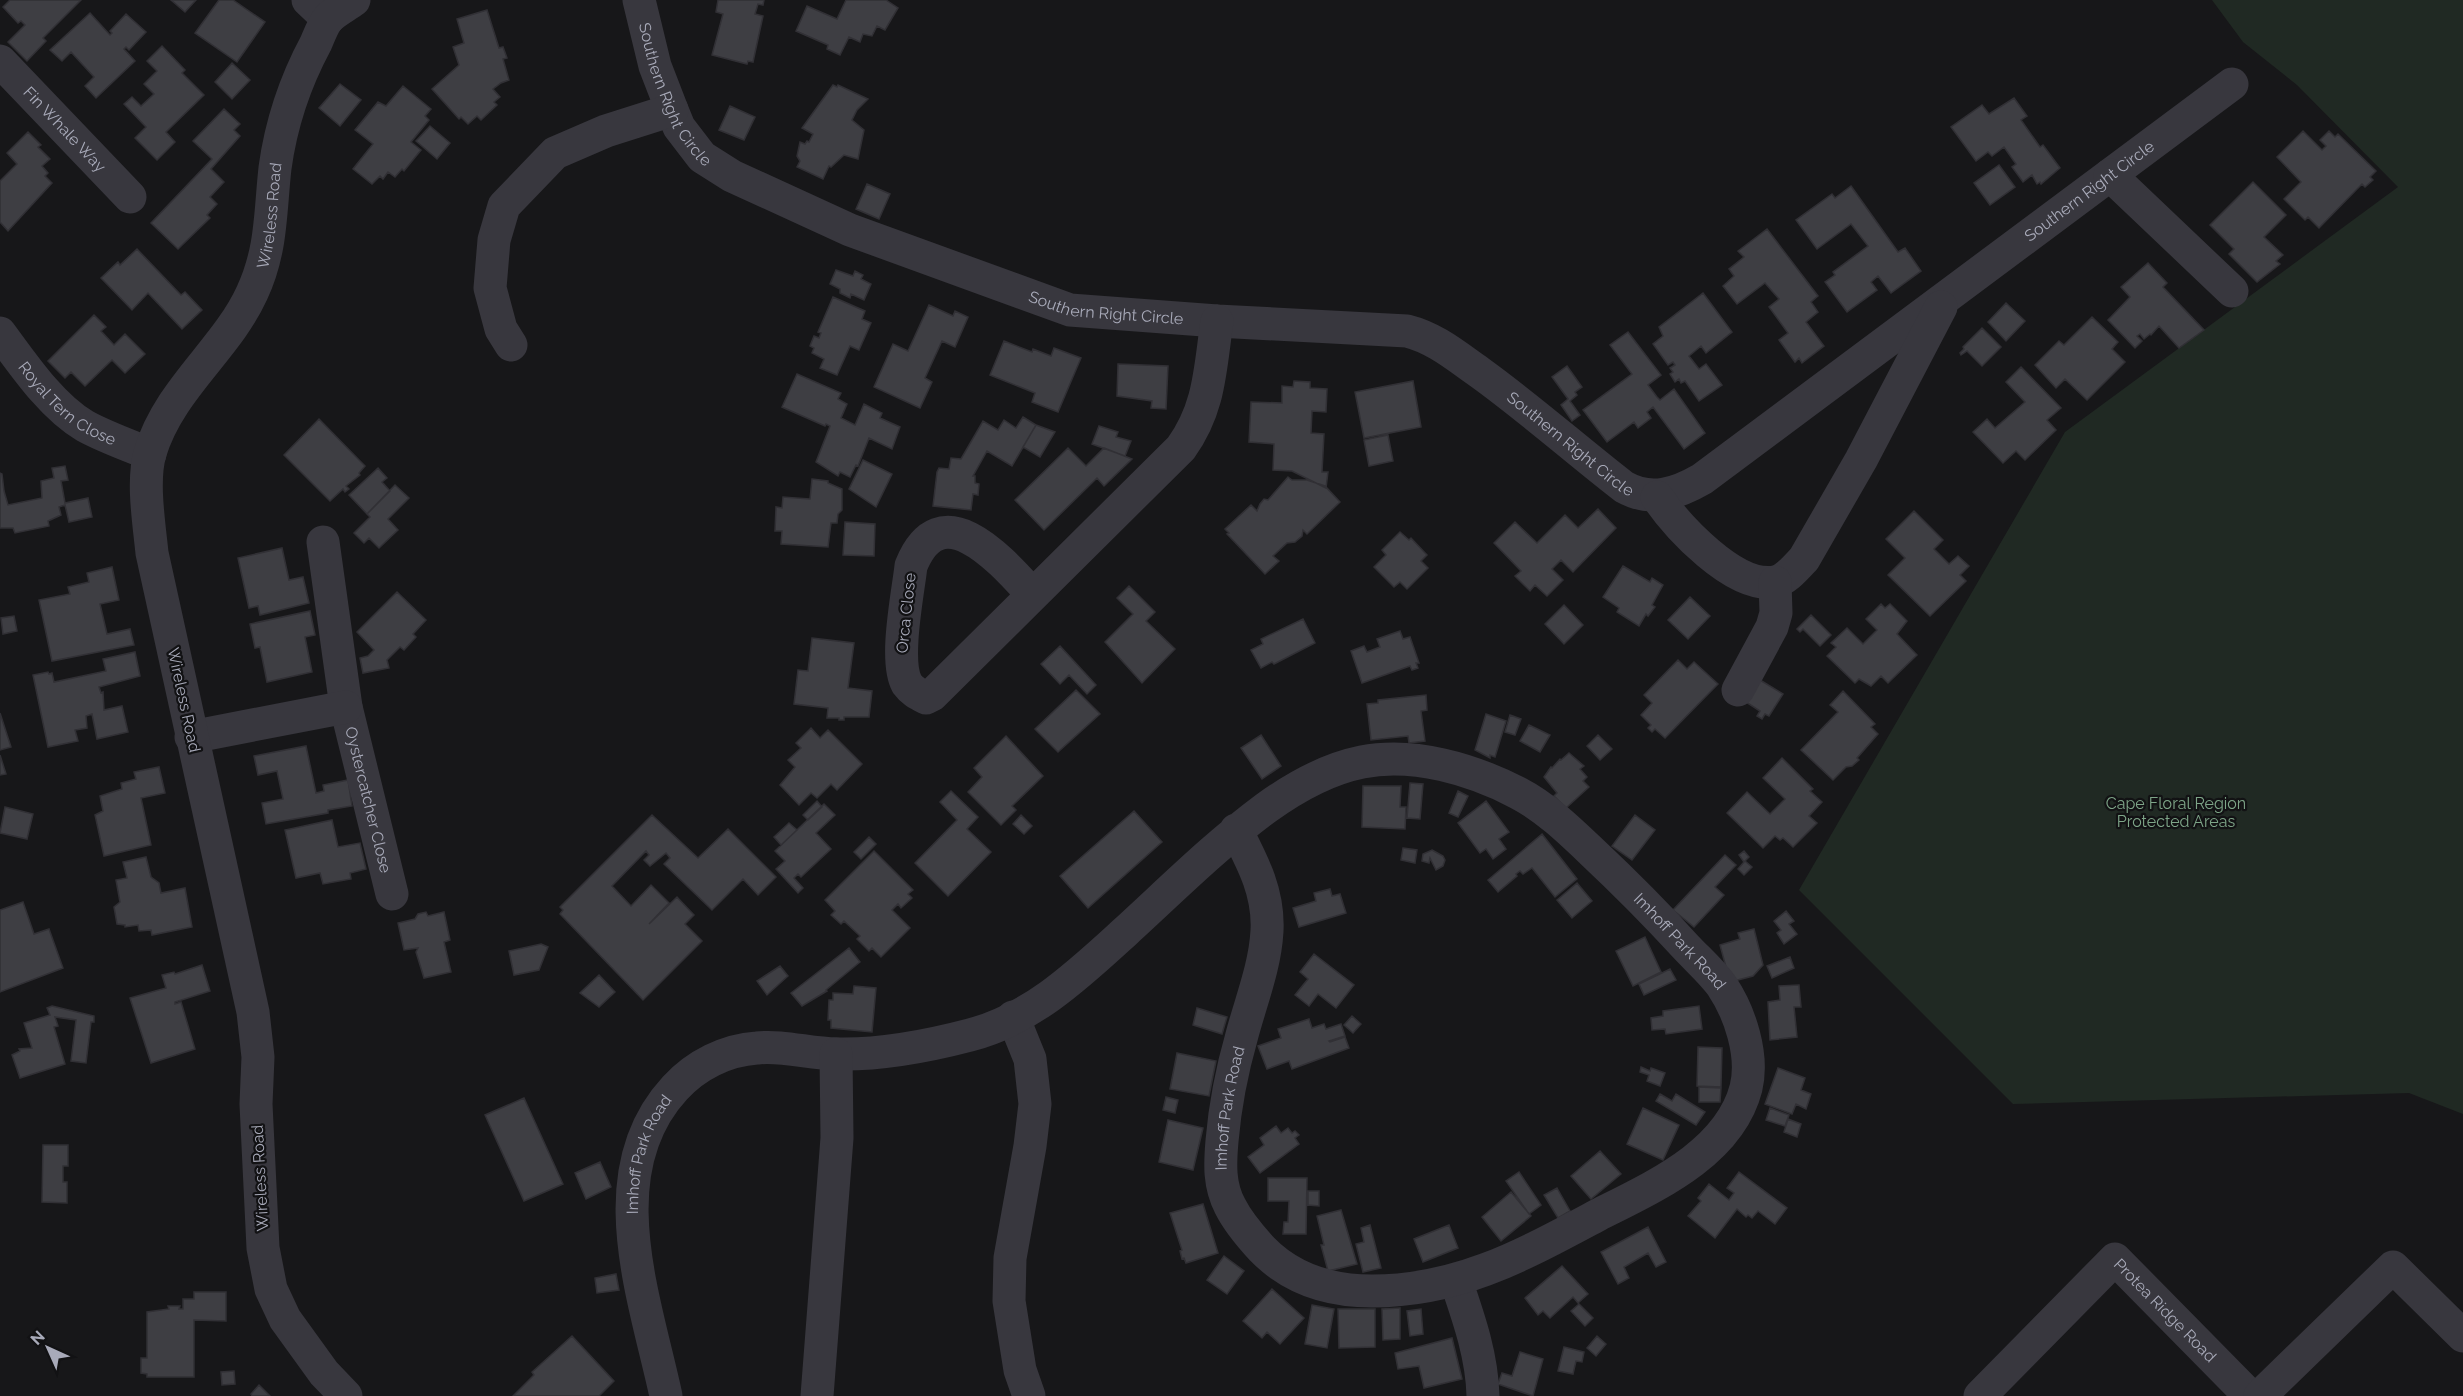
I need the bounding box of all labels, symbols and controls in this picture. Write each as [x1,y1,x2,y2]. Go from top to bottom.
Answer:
street label: Southern Right Circle [635,21,715,170]
street label: Fin Whale Way [20,82,110,176]
street label: Southern Right Circle [2020,136,2158,245]
street label: Wireless Road [252,161,285,271]
street label: Southern Right Circle [1026,286,1184,328]
street label: Royal Tern Close [15,358,119,449]
street label: Southern Right Circle [1503,387,1637,500]
street label: Orca Close [892,572,920,654]
street label: Wireless Road [164,646,204,754]
street label: Oystercatcher Close [342,725,396,875]
park label: Cape Floral Region Protected Areas [2106,794,2246,831]
street label: Imhoff Park Road [1630,889,1731,993]
street label: Imhoff Park Road [1211,1044,1248,1171]
street label: Imhoff Park Road [622,1091,675,1214]
street label: Wireless Road [248,1124,272,1232]
street label: Protea Ridge Road [2110,1254,2220,1366]
north arrow [18,1318,78,1378]
text: N [27,1327,49,1349]

